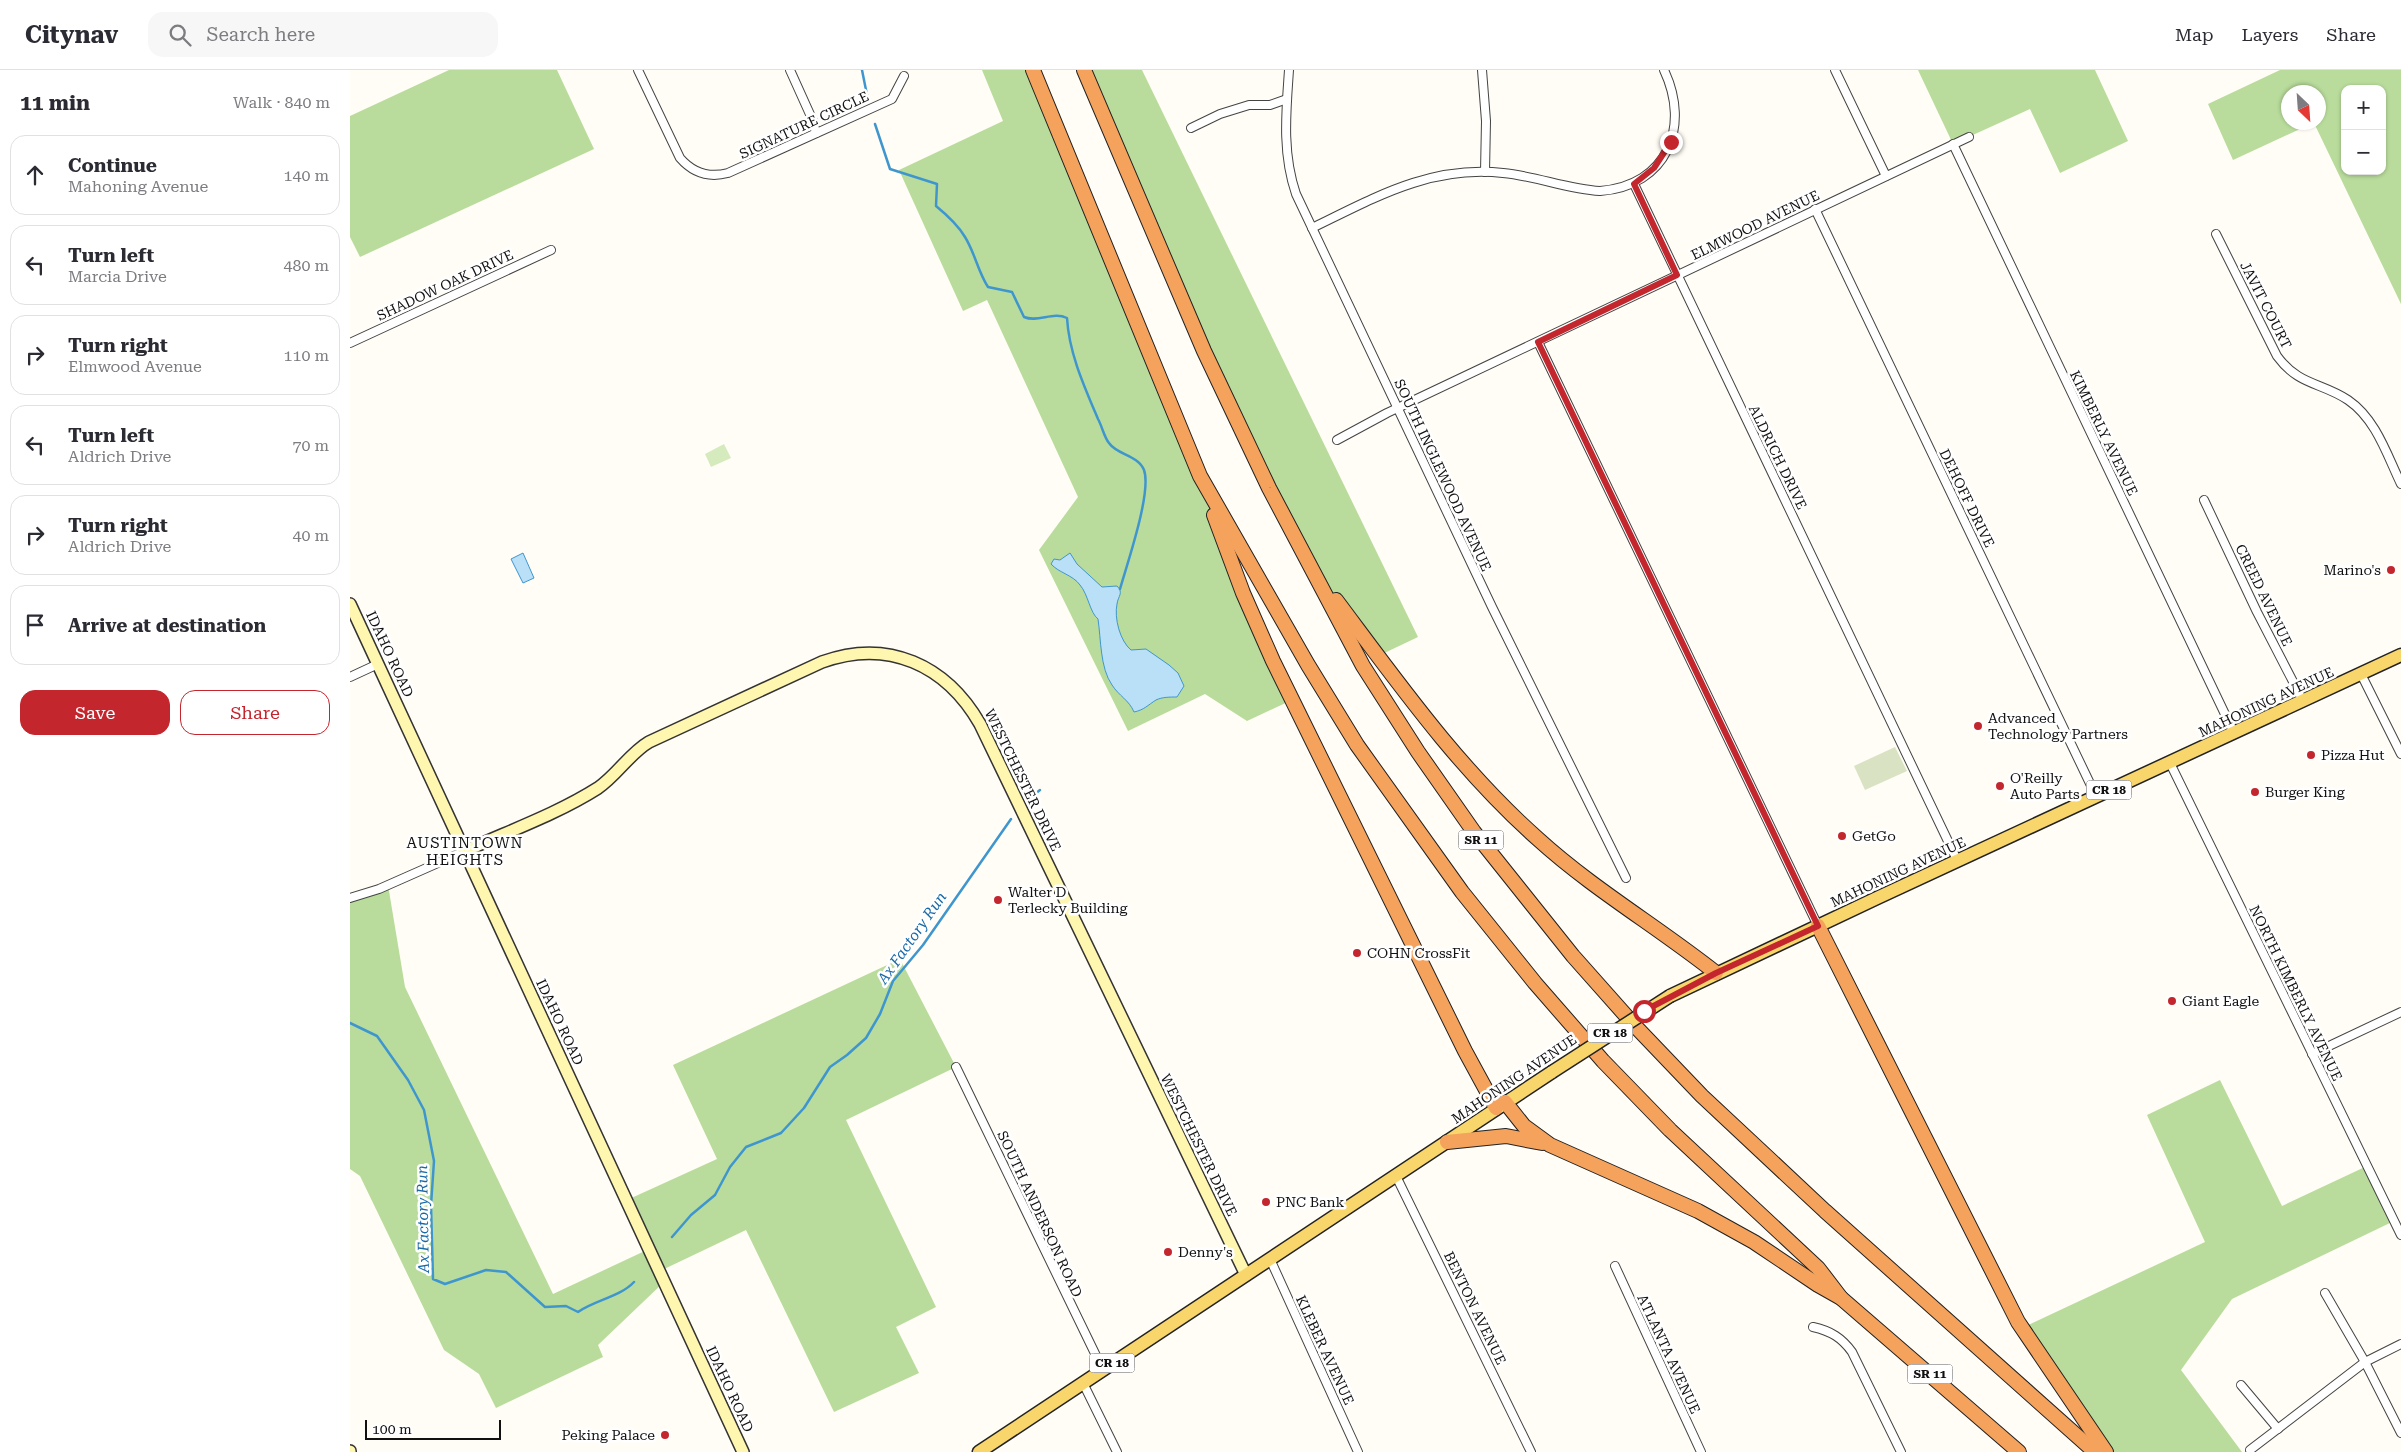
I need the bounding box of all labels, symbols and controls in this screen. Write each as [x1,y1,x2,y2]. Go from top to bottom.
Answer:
search box [148,12,498,57]
text: Citynav [25,21,118,49]
icon: search [166,21,194,49]
text: Search here [206,23,315,46]
text: Map [2175,24,2214,45]
text: Layers [2242,24,2298,45]
text: Share [2326,24,2376,45]
north arrow [2281,85,2326,130]
map controls [2341,85,2386,175]
button: + [2341,85,2386,130]
street label: SIGNATURE CIRCLE [737,88,871,162]
text: 11 min [20,91,90,115]
text: Walk · 840 m [233,93,330,112]
button: − [2341,130,2386,175]
route end [1660,131,1683,154]
text: Continue [68,154,157,177]
icon: ahead [21,161,49,189]
text: 140 m [283,166,329,185]
text: Mahoning Avenue [68,177,208,196]
street label: ELMWOOD AVENUE [1688,187,1822,263]
text: Turn left [68,244,154,267]
street label: SHADOW OAK DRIVE [374,246,516,324]
icon: left [21,251,49,279]
text: 480 m [283,256,329,275]
street label: JAVIT COURT [2237,259,2295,351]
text: Marcia Drive [68,267,167,286]
text: Turn right [68,334,168,357]
icon: right [21,341,49,369]
text: 110 m [283,346,329,365]
text: Elmwood Avenue [68,357,202,376]
street label: KIMBERLY AVENUE [2067,368,2141,498]
street label: SOUTH INGLEWOOD AVENUE [1391,376,1495,574]
street label: ALDRICH DRIVE [1746,402,1810,512]
text: Turn left [68,424,154,447]
icon: left [21,431,49,459]
text: 70 m [292,436,329,455]
street label: DEHOFF DRIVE [1936,446,1998,550]
text: Aldrich Drive [68,447,171,466]
text: Turn right [68,514,168,537]
icon: right [21,521,49,549]
text: 40 m [292,526,329,545]
text: Aldrich Drive [68,537,171,556]
street label: CREED AVENUE [2232,541,2296,649]
place label: Marino's [2324,562,2381,578]
marker: Marino's [2385,564,2397,576]
street label: IDAHO ROAD [363,608,417,700]
icon: arrive [21,611,49,639]
text: Arrive at destination [68,614,266,637]
street label: MAHONING AVENUE [2196,664,2336,740]
button: Save [20,690,170,735]
button: Share [180,690,330,735]
street label: WESTCHESTER DRIVE [982,706,1064,854]
place label: Advanced Technology Partners [1988,710,2128,742]
marker: Advanced Technology Partners [1972,720,1984,732]
place label: Pizza Hut [2321,747,2384,763]
marker: Pizza Hut [2305,749,2317,761]
place label: O'Reilly Auto Parts [2010,770,2080,802]
marker: O'Reilly Auto Parts [1994,780,2006,792]
road number: CR 18 [2086,780,2132,800]
place label: Burger King [2265,784,2345,800]
marker: Burger King [2249,786,2261,798]
place label: GetGo [1852,828,1896,844]
road number: SR 11 [1458,830,1504,850]
marker: GetGo [1836,830,1848,842]
district label: AUSTINTOWN HEIGHTS [406,834,524,869]
street label: MAHONING AVENUE [1828,834,1968,910]
place label: Walter D Terlecky Building [1008,884,1128,916]
water label: Ax Factory Run [873,889,950,988]
marker: Walter D Terlecky Building [992,894,1004,906]
street label: NORTH KIMBERLY AVENUE [2246,903,2346,1083]
place label: COHN CrossFit [1367,945,1470,961]
marker: COHN CrossFit [1351,947,1363,959]
street label: IDAHO ROAD [533,976,587,1068]
place label: Giant Eagle [2182,993,2260,1009]
marker: Giant Eagle [2166,995,2178,1007]
route start [1633,1000,1656,1023]
road number: CR 18 [1588,1024,1632,1042]
street label: MAHONING AVENUE [1449,1031,1579,1127]
street label: WESTCHESTER DRIVE [1158,1071,1240,1219]
street label: SOUTH ANDERSON ROAD [994,1128,1086,1300]
water label: Ax Factory Run [413,1165,433,1274]
place label: PNC Bank [1276,1194,1344,1210]
marker: PNC Bank [1260,1196,1272,1208]
place label: Denny's [1178,1244,1233,1260]
marker: Denny's [1162,1246,1174,1258]
street label: BENTON AVENUE [1441,1249,1509,1367]
street label: ATLANTA AVENUE [1634,1292,1704,1416]
street label: KLEBER AVENUE [1293,1293,1357,1407]
street label: IDAHO ROAD [703,1343,757,1435]
road number: CR 18 [1090,1354,1134,1372]
road number: SR 11 [1908,1365,1952,1384]
scale bar [365,1417,501,1440]
text: 100 m [372,1421,412,1437]
place label: Peking Palace [561,1427,655,1443]
marker: Peking Palace [659,1429,671,1441]

